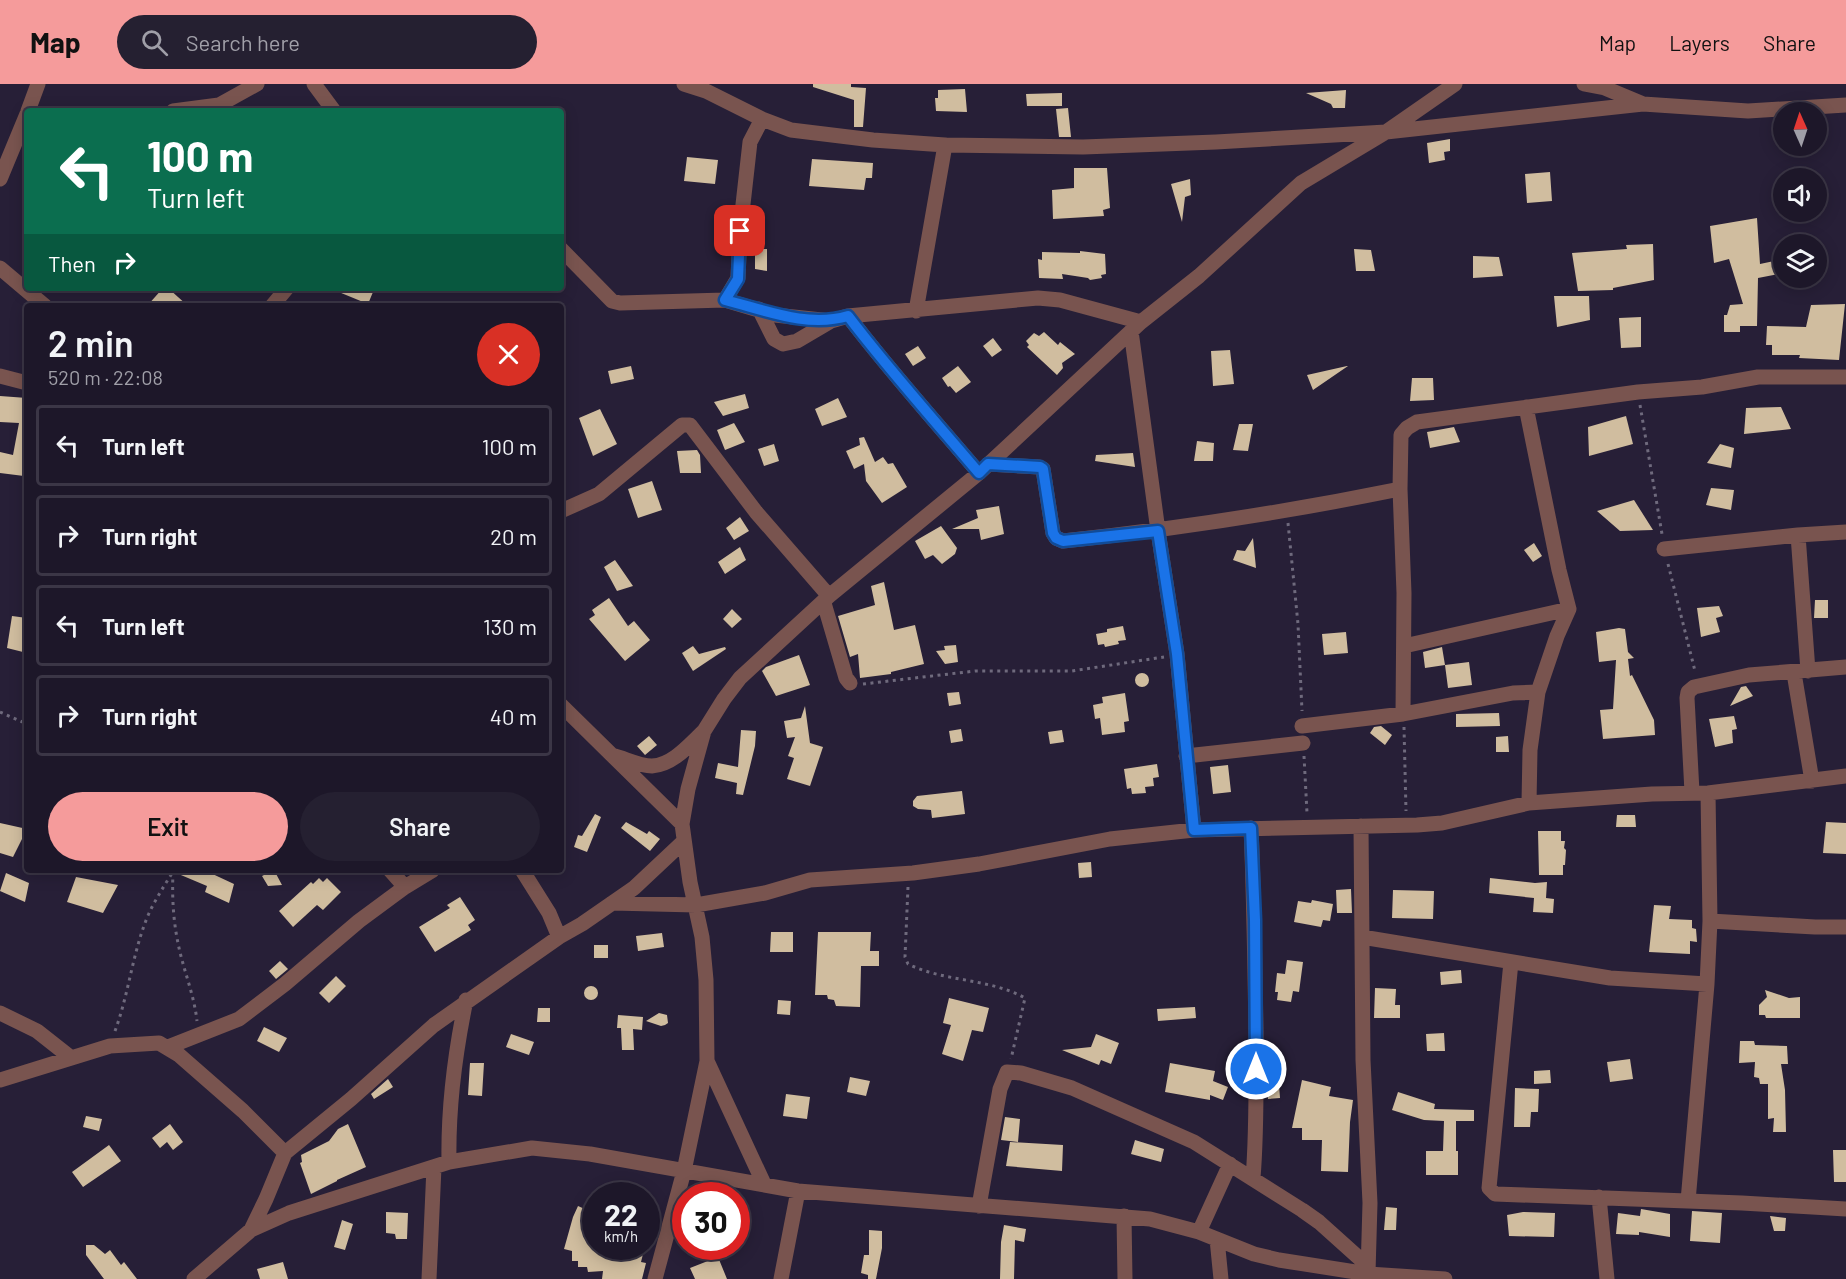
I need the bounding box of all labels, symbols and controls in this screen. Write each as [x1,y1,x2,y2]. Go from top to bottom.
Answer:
search box [117,15,537,69]
text: Map [30,25,81,59]
icon: search [138,26,171,59]
text: Search here [186,29,300,55]
text: Map [1599,30,1636,55]
text: Layers [1669,30,1730,55]
text: Share [1763,30,1816,55]
north arrow [1773,102,1827,156]
map controls [1773,102,1827,288]
text: 100 m [147,130,253,180]
icon: left [48,132,126,210]
button: sound [1773,168,1827,222]
text: Turn left [147,181,245,213]
pin [714,205,765,256]
icon: arrive [723,214,756,247]
button: layers [1773,234,1827,288]
icon: right [108,246,141,279]
text: Then [48,250,96,276]
text: 2 min [48,321,134,364]
button: close [477,323,540,386]
text: 520 m · 22:08 [48,365,163,389]
icon: left [51,429,84,462]
text: Turn left [102,433,185,459]
text: 100 m [482,433,537,459]
icon: right [51,519,84,552]
text: Turn right [102,523,197,549]
text: 20 m [490,523,537,549]
icon: left [51,609,84,642]
text: Turn left [102,613,185,639]
text: 130 m [483,613,537,639]
icon: right [51,699,84,732]
text: Turn right [102,703,197,729]
text: 40 m [490,703,537,729]
button: Exit [48,792,288,861]
button: Share [300,792,540,861]
position arrow [1224,1037,1288,1101]
speed limit sign: 30 [672,1182,750,1260]
text: 22 [604,1196,638,1232]
text: km/h [604,1227,638,1245]

